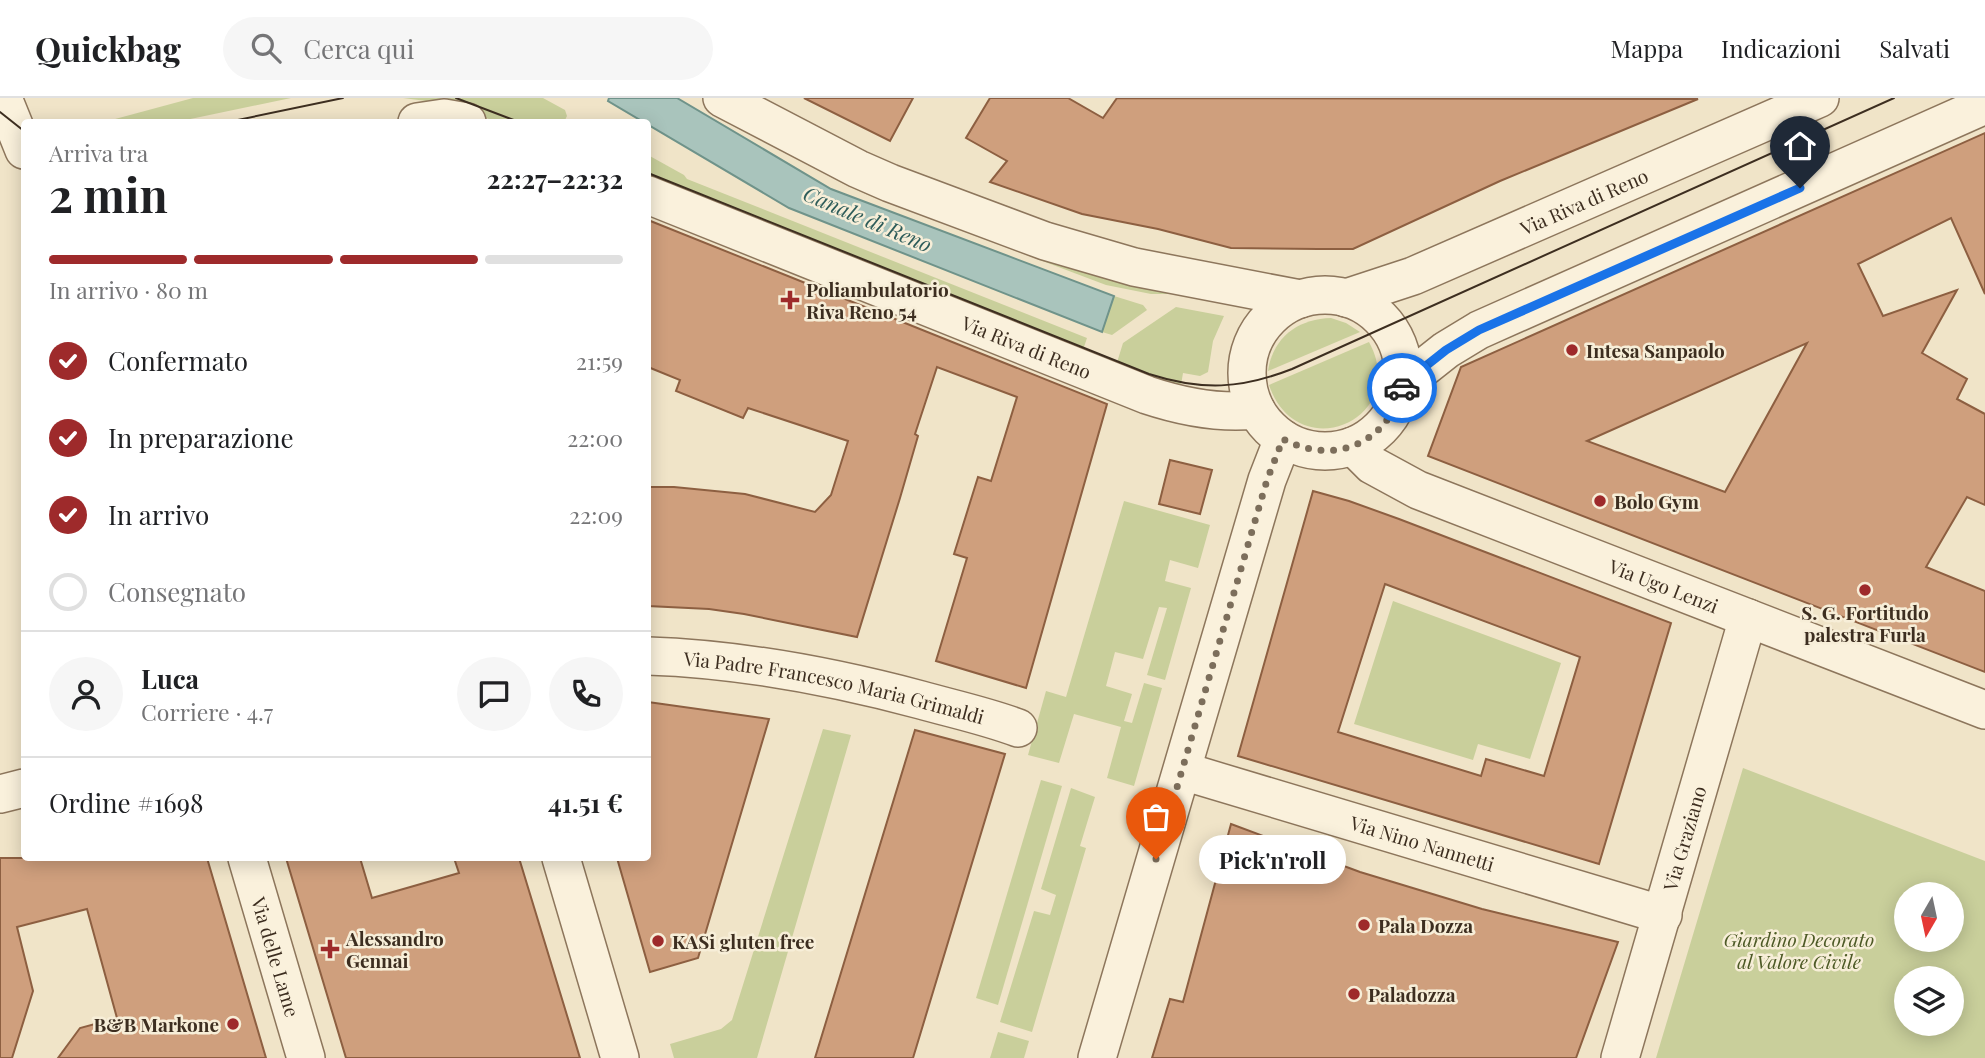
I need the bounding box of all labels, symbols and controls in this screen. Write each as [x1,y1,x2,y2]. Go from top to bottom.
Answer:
search box [223,17,713,80]
text: Quickbag [35,26,181,70]
icon: search [247,29,285,67]
text: Cerca qui [303,31,414,66]
text: Mappa [1611,32,1683,64]
text: Indicazioni [1721,32,1841,64]
text: Salvati [1879,32,1950,64]
pin [1770,116,1830,188]
icon: home [1781,127,1819,165]
text: Arriva tra [49,137,148,168]
text: 22:27–22:32 [487,161,623,196]
street label: Via Riva di Reno [1515,162,1652,241]
text: 2 min [49,163,168,225]
water label: Canale di Reno [800,178,936,258]
text: In arrivo · 80 m [49,274,208,305]
place label: Poliambulatorio Riva Reno 54 [806,276,949,324]
marker: Poliambulatorio Riva Reno 54 [780,290,800,310]
street label: Via Riva di Reno [957,309,1095,384]
place label: Intesa Sanpaolo [1586,337,1725,363]
icon: check [49,342,87,380]
marker: Intesa Sanpaolo [1564,342,1580,358]
text: Confermato [108,343,248,378]
text: 21:59 [576,345,623,376]
courier [1367,353,1437,423]
icon: car [1383,369,1421,407]
icon: check [49,419,87,457]
text: In preparazione [108,420,294,455]
text: 22:00 [567,422,623,453]
place label: Bolo Gym [1614,488,1699,514]
marker: Bolo Gym [1592,493,1608,509]
icon: check [49,496,87,534]
text: In arrivo [108,497,209,532]
text: 22:09 [569,499,623,530]
street label: Via Ugo Lenzi [1605,552,1723,619]
text: Consegnato [108,574,246,609]
marker: S. G. Fortitudo palestra Furla [1857,582,1873,598]
place label: S. G. Fortitudo palestra Furla [1801,599,1929,647]
street label: Via Padre Francesco Maria Grimaldi [682,645,988,729]
button: person [49,657,123,731]
button: chat [457,657,531,731]
button: phone [549,657,623,731]
text: Luca [141,661,199,696]
text: Corriere · 4.7 [141,696,273,727]
street label: Via Graziano [1656,783,1712,895]
text: Ordine #1698 [49,785,204,820]
text: 41.51 € [548,785,623,820]
pin [1126,787,1186,859]
icon: bag [1137,798,1175,836]
street label: Via Nino Nannetti [1346,809,1498,877]
callout: Pick'n'roll [1198,834,1345,884]
text: Pick'n'roll [1219,844,1326,875]
north arrow [1894,882,1964,952]
map controls [1894,882,1964,1036]
street label: Via delle Lame [246,893,306,1020]
place label: Pala Dozza [1378,912,1473,938]
marker: Pala Dozza [1356,917,1372,933]
place label: Alessandro Gennai [345,925,444,973]
park label: Giardino Decorato al Valore Civile [1724,926,1874,974]
place label: KASi gluten free [672,928,814,954]
marker: KASi gluten free [650,933,666,949]
marker: Alessandro Gennai [320,939,340,959]
button: layers [1894,966,1964,1036]
place label: Paladozza [1368,981,1456,1007]
marker: Paladozza [1346,986,1362,1002]
place label: B&B Markone [94,1011,219,1037]
marker: B&B Markone [225,1016,241,1032]

